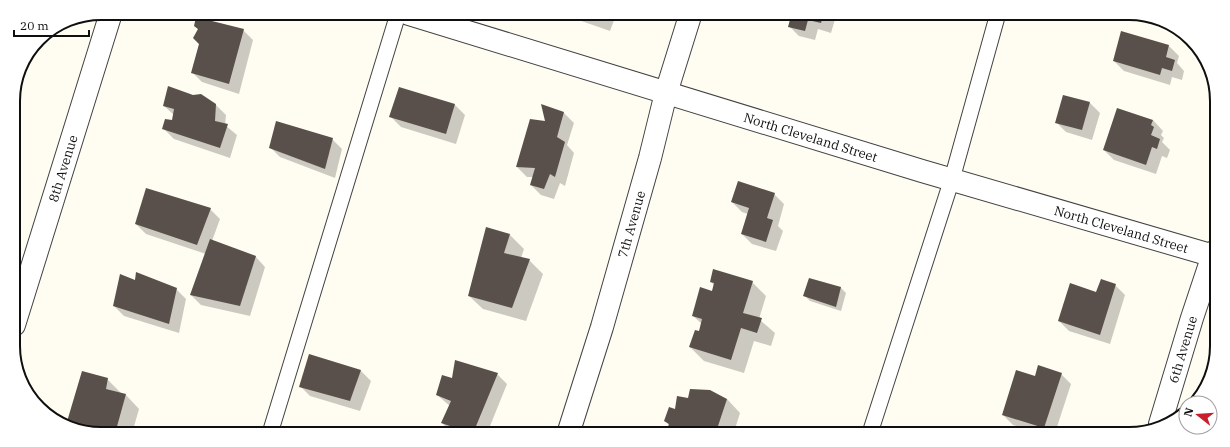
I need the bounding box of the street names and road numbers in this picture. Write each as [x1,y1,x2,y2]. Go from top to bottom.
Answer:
street label: North Cleveland Street [742,108,880,165]
street label: 8th Avenue [44,133,81,204]
street label: 7th Avenue [614,189,649,260]
street label: North Cleveland Street [1052,201,1191,257]
street label: 6th Avenue [1164,314,1201,385]

